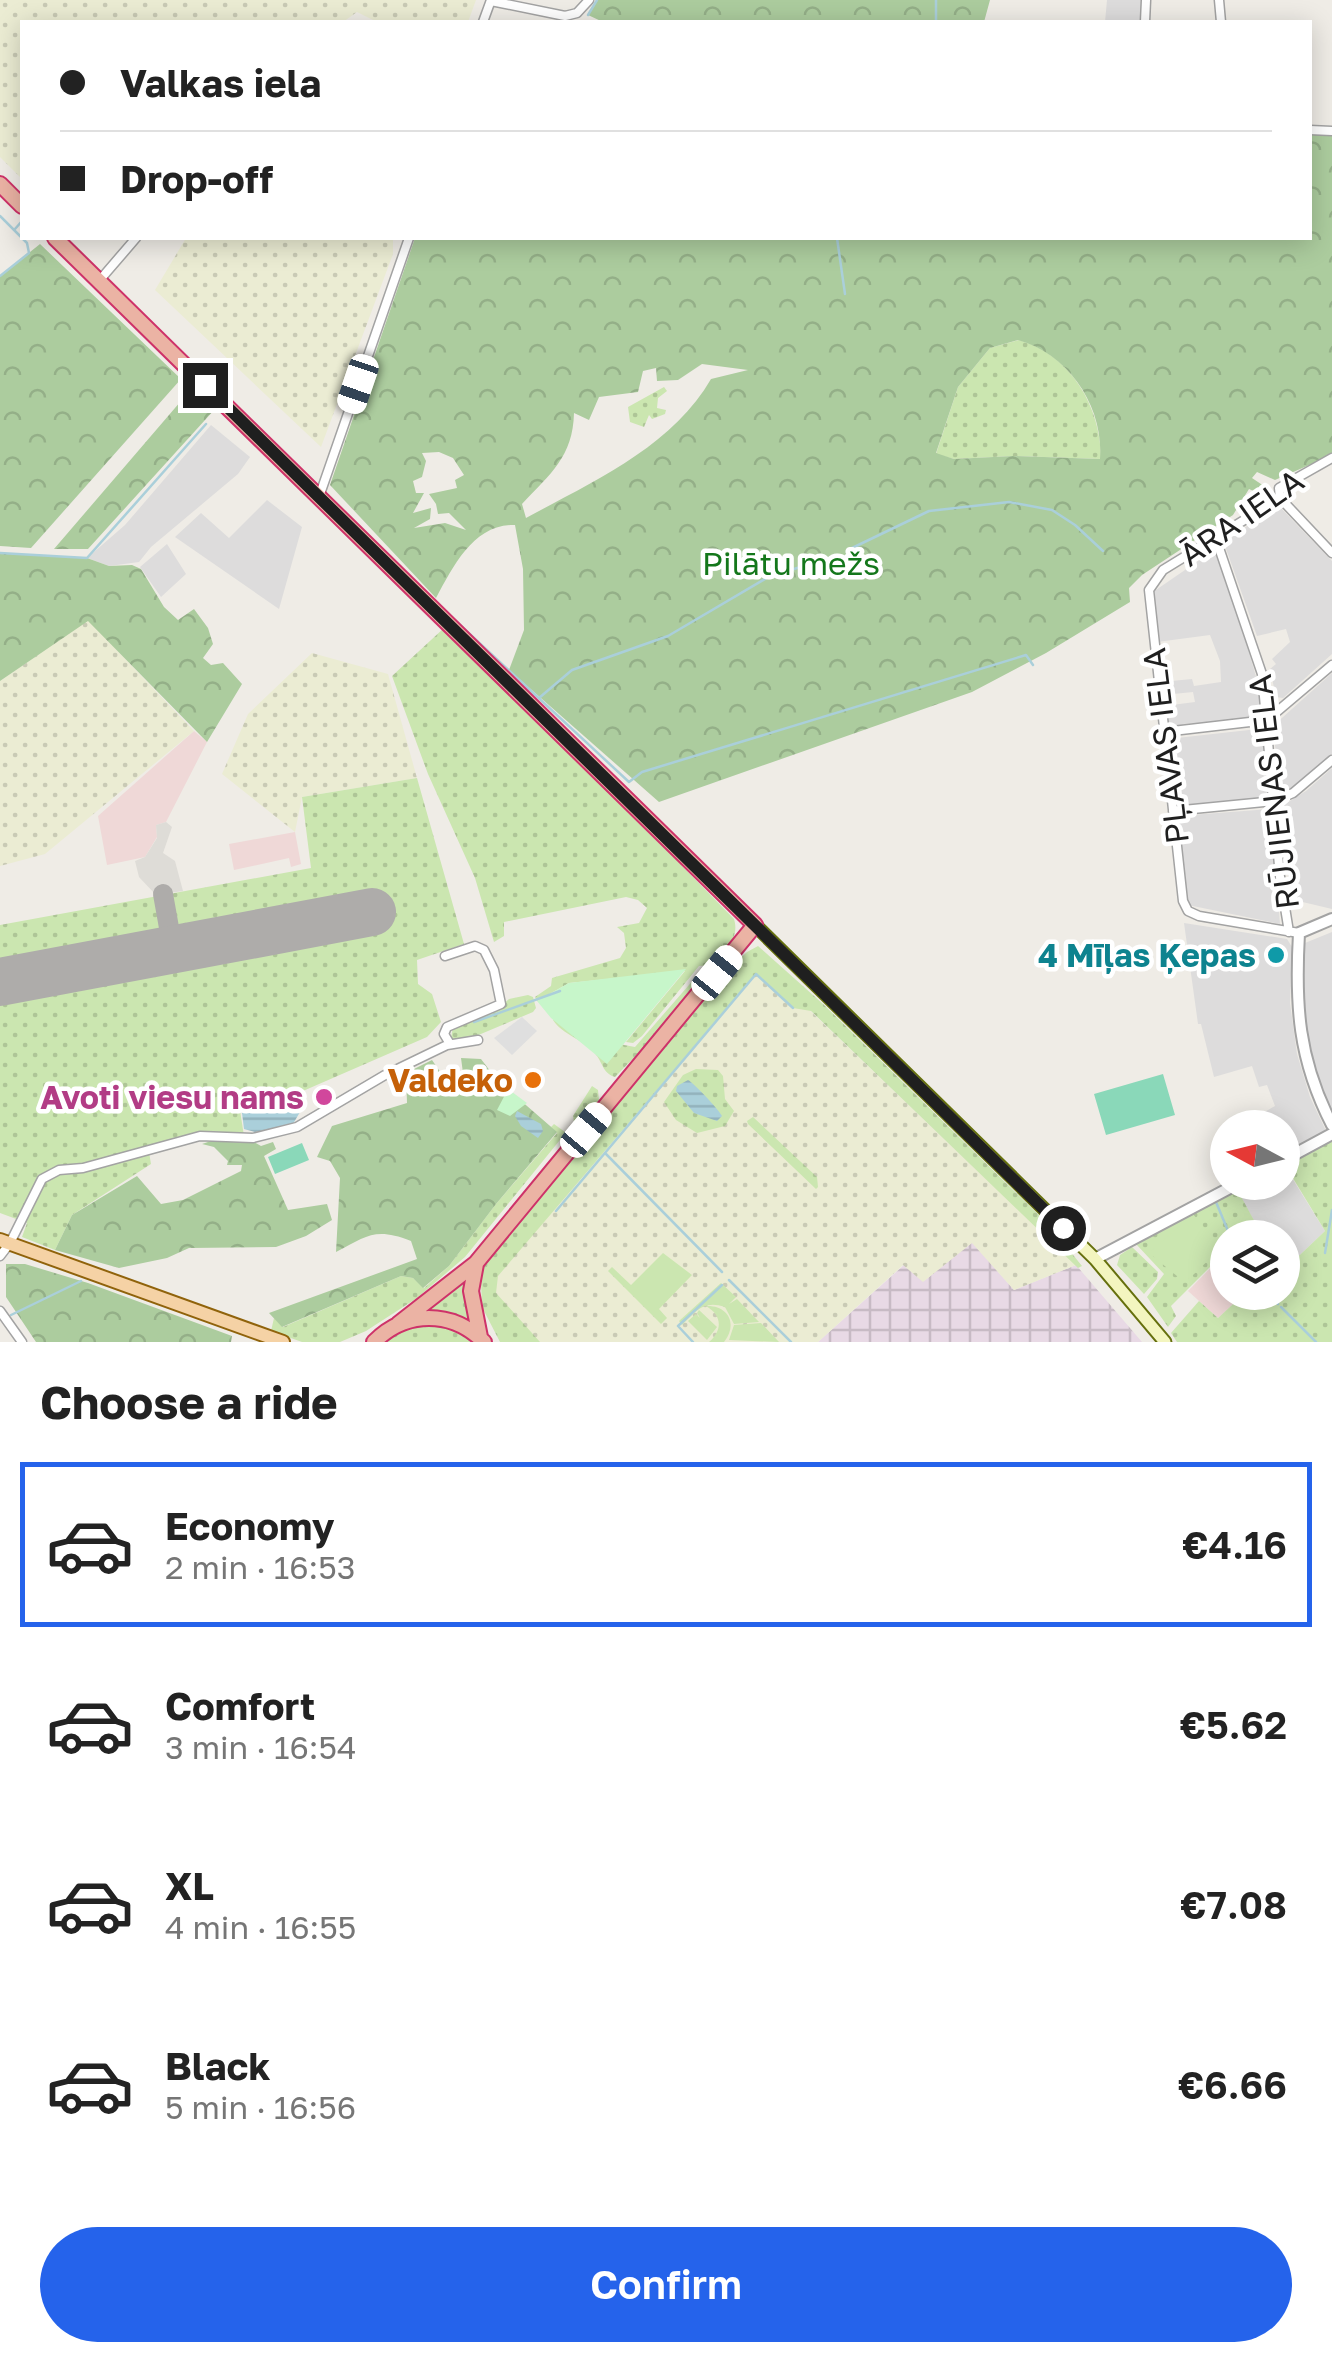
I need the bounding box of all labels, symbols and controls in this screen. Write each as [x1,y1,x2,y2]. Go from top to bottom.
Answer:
text: Valkas iela [120,60,321,105]
text: Drop-off [120,156,273,201]
car [334,351,382,417]
route end [183,363,228,408]
street label: ĀRA IELA [1172,460,1310,574]
park label: Pilātu mežs [702,544,880,582]
street label: PĻAVAS IELA [1134,646,1196,846]
street label: RŪJIENAS IELA [1240,672,1306,912]
place label: 4 Mīļas Ķepas [1038,936,1256,974]
car [686,940,748,1006]
marker: 4 Mīļas Ķepas [1265,944,1287,966]
place label: Valdeko [388,1061,513,1099]
marker: Valdeko [522,1069,544,1091]
place label: Avoti viesu nams [40,1078,304,1116]
marker: Avoti viesu nams [313,1086,335,1108]
car [555,1097,617,1163]
north arrow [1210,1110,1300,1200]
map controls [1210,1110,1300,1310]
route start [1041,1206,1086,1251]
button: layers [1210,1220,1300,1310]
text: Choose a ride [40,1375,338,1429]
icon: car [45,1500,135,1590]
text: Economy [165,1503,334,1548]
text: €4.16 [1182,1522,1287,1567]
text: 2 min · 16:53 [165,1548,356,1586]
icon: car [45,1680,135,1770]
text: Comfort [165,1683,315,1728]
text: €5.62 [1180,1702,1287,1747]
text: 3 min · 16:54 [165,1728,356,1766]
icon: car [45,1860,135,1950]
text: XL [165,1863,214,1908]
text: €7.08 [1180,1882,1287,1927]
text: 4 min · 16:55 [165,1908,356,1946]
icon: car [45,2040,135,2130]
text: Black [165,2043,270,2088]
text: €6.66 [1178,2062,1287,2107]
text: 5 min · 16:56 [165,2088,356,2126]
button: Confirm [40,2227,1292,2342]

